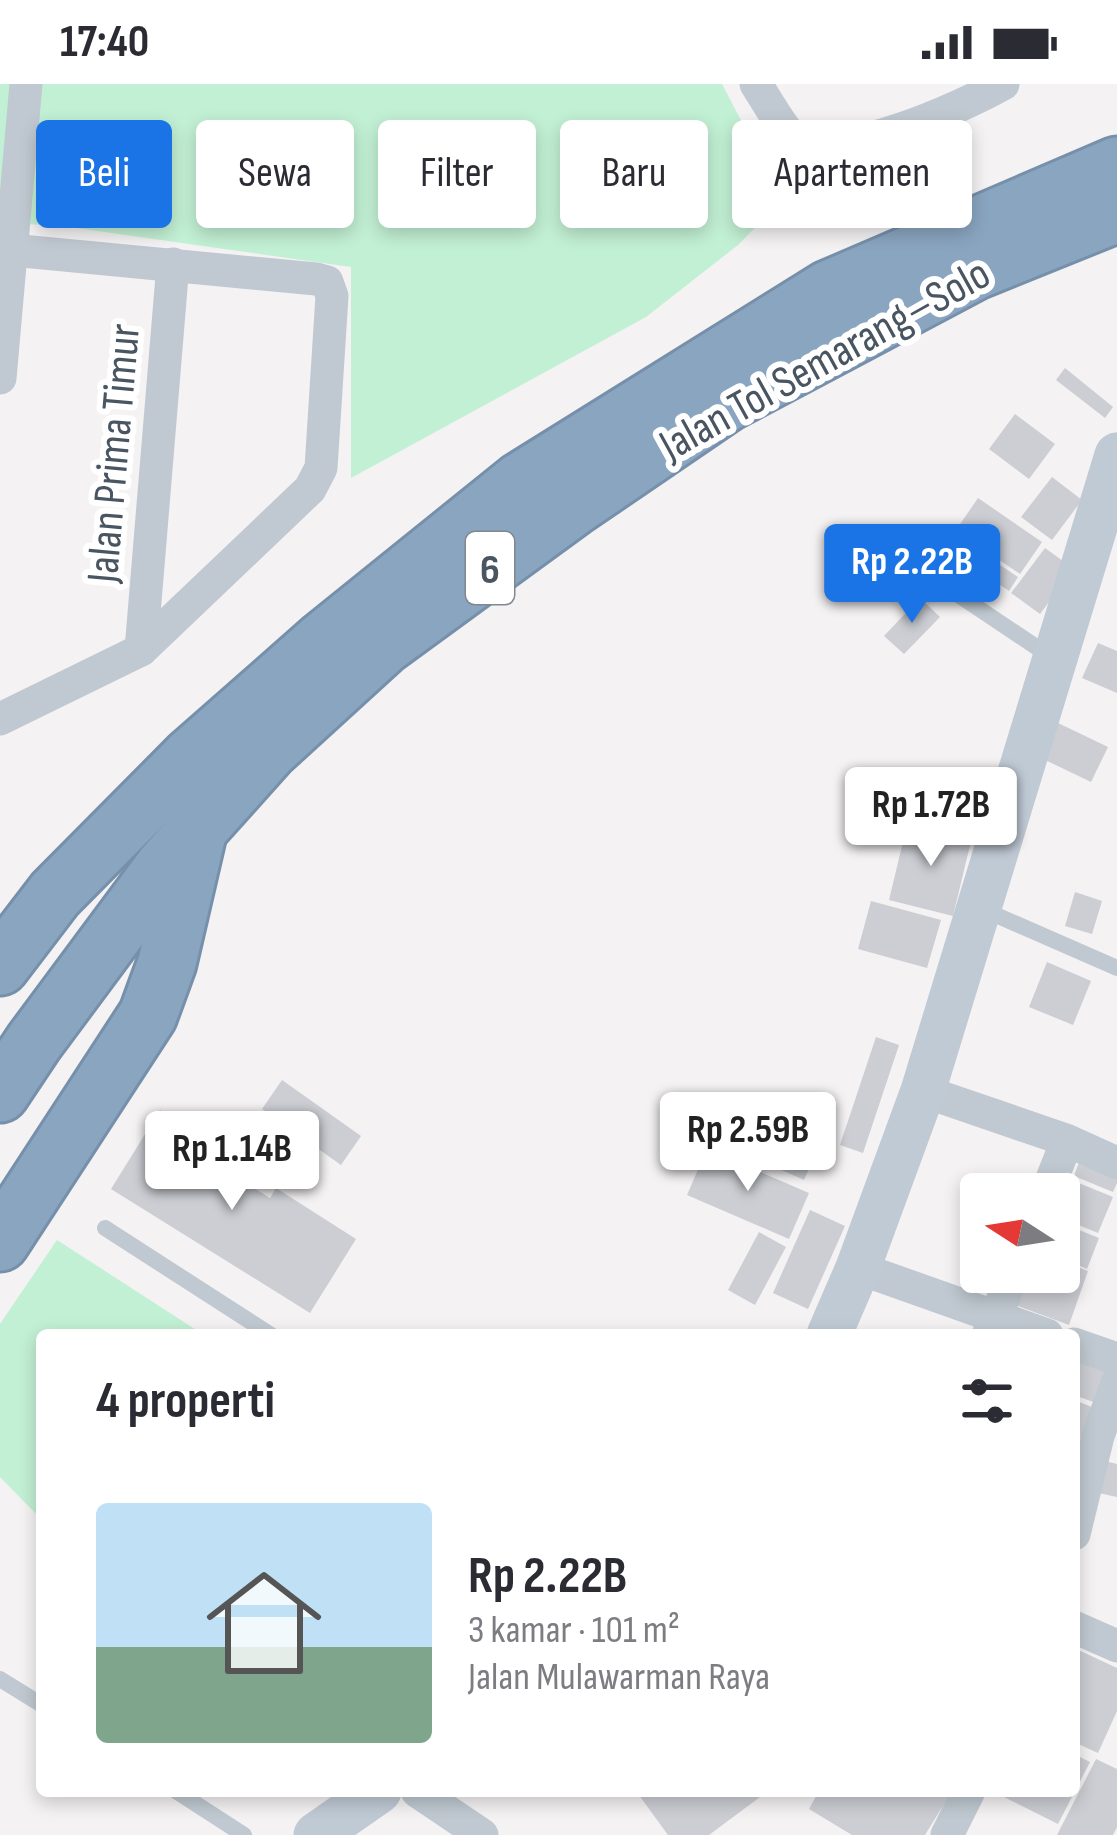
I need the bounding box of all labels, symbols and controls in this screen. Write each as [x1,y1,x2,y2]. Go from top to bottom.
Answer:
text: 17:40 [60,15,149,70]
chip: Beli [36,120,172,228]
chip: Sewa [196,120,354,228]
chip: Filter [378,120,536,228]
chip: Baru [560,120,708,228]
chip: Apartemen [732,120,972,228]
street label: Jalan Tol Semarang–Solo [650,247,1000,474]
street label: Jalan Prima Timur [76,321,153,586]
pin: Rp 2.22B [788,524,1036,626]
road number: 6 [466,532,514,604]
text: Rp 2.22B [851,539,973,586]
pin: Rp 1.72B [807,767,1055,869]
text: Rp 1.72B [872,782,990,829]
pin: Rp 2.59B [624,1092,872,1194]
text: Rp 2.59B [687,1107,809,1154]
pin: Rp 1.14B [108,1111,356,1213]
text: Rp 1.14B [172,1126,292,1173]
north arrow [960,1173,1080,1293]
map controls [960,1173,1080,1293]
icon: filters [954,1368,1020,1434]
text: 4 properti [96,1371,275,1432]
text: Rp 2.22B [468,1546,627,1607]
icon: home [192,1551,336,1695]
text: 3 kamar · 101 m² [468,1607,680,1654]
text: Jalan Mulawarman Raya [468,1654,770,1701]

